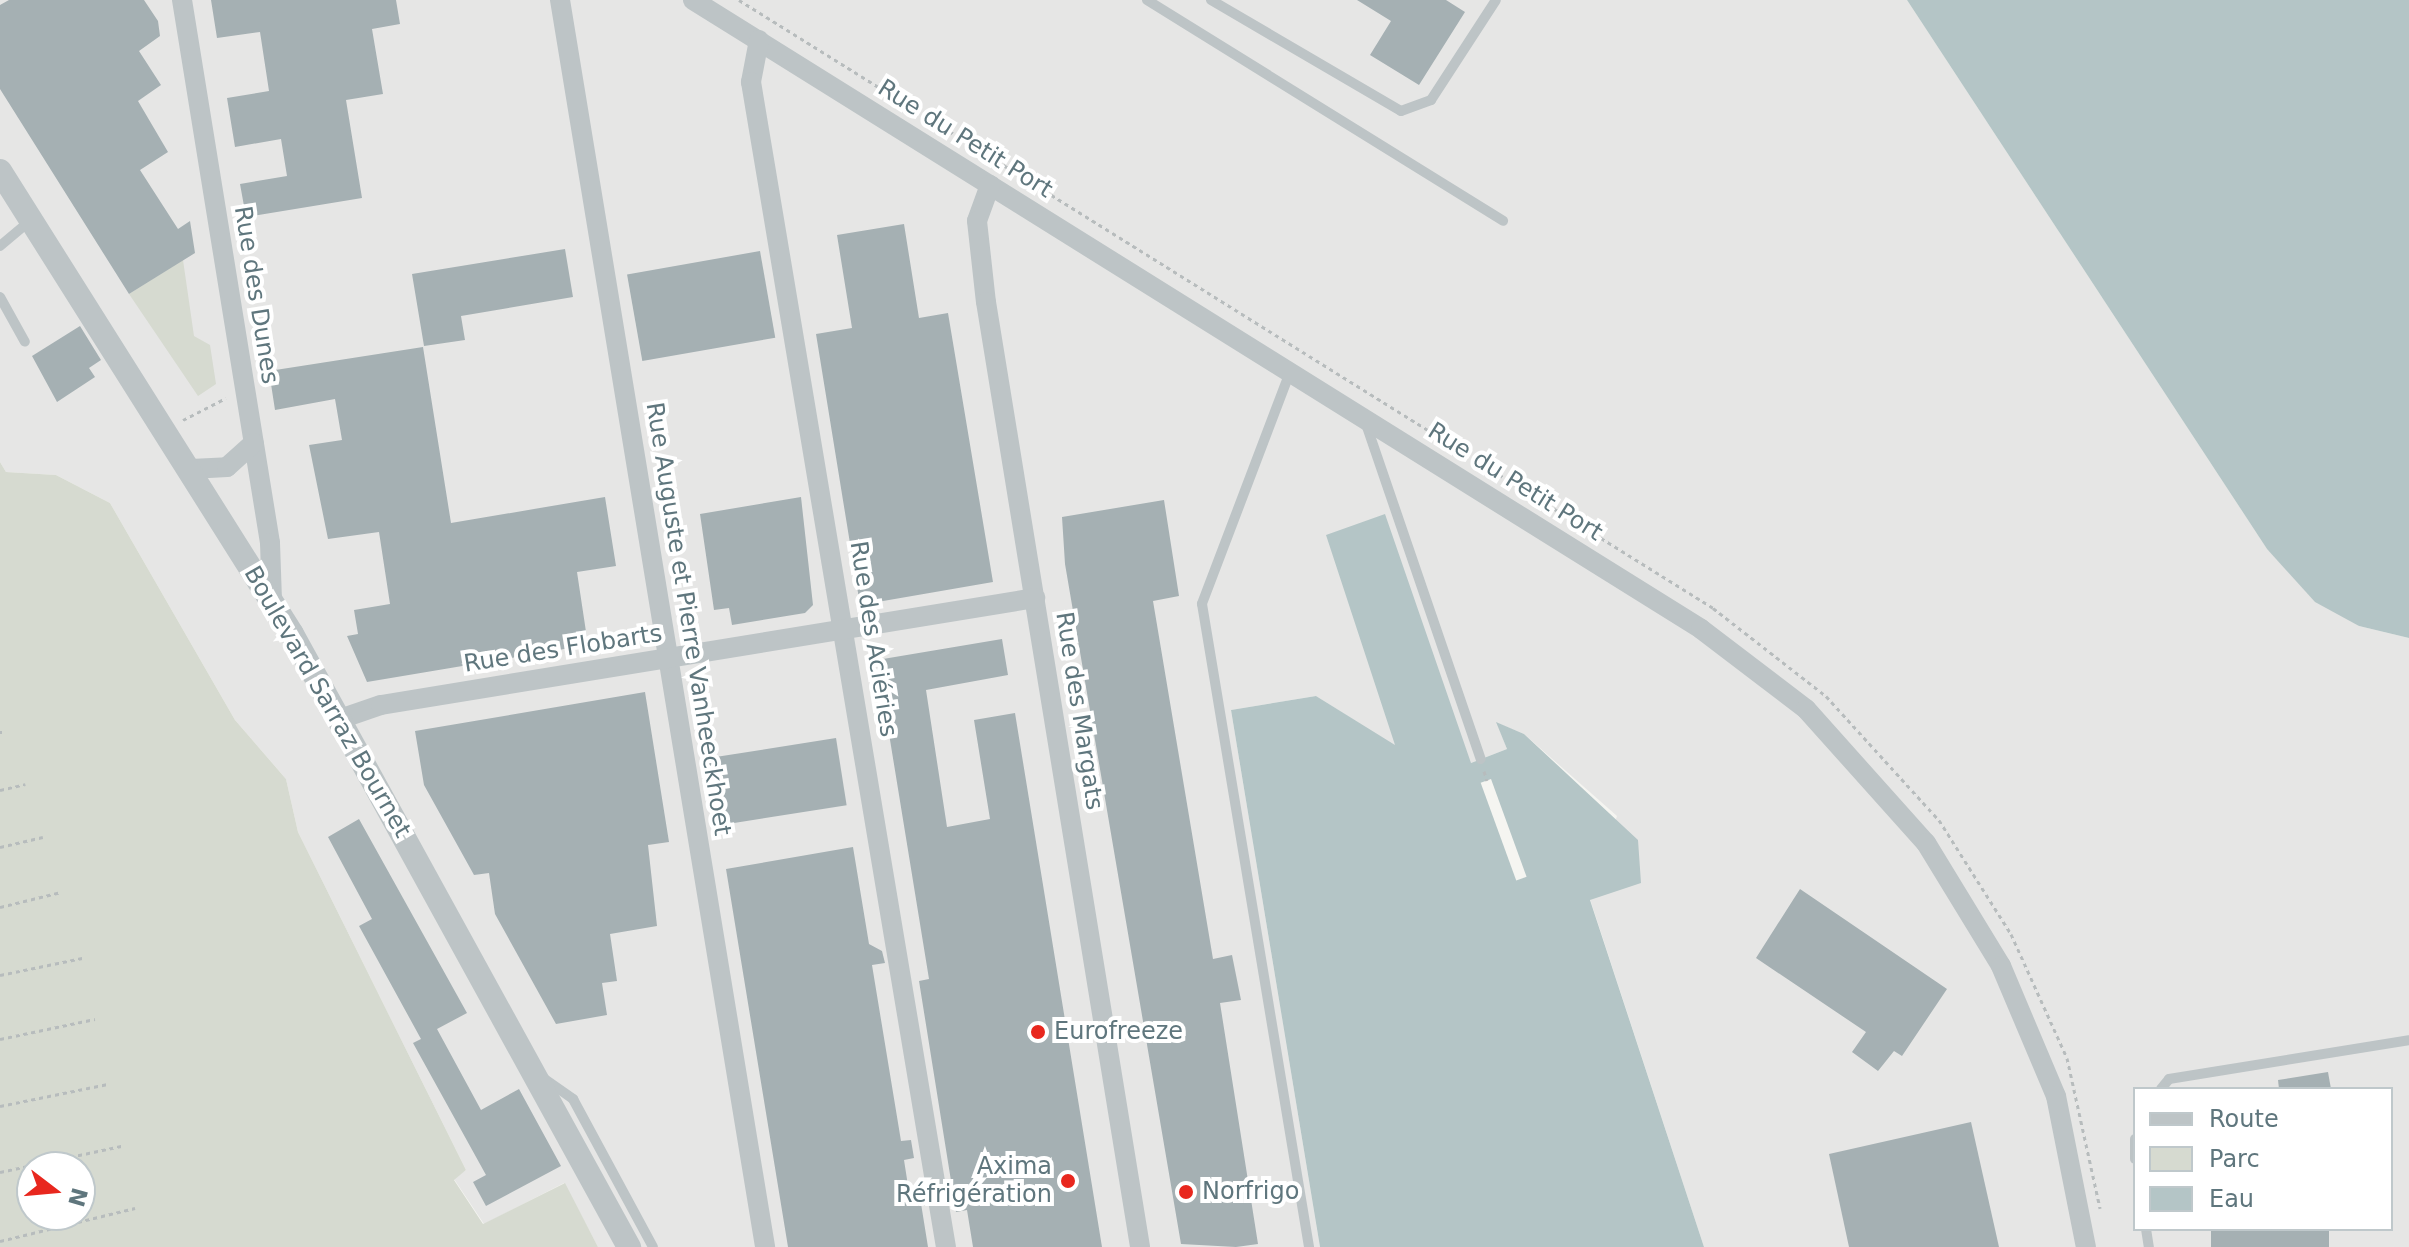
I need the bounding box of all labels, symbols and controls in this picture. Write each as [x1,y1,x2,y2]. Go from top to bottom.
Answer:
street label: Rue du Petit Port [872,74,1058,204]
street label: Rue des Dunes [228,204,284,386]
street label: Rue Auguste et Pierre Vanheeckhoet [639,400,737,838]
street label: Rue du Petit Port [1422,417,1608,547]
street label: Rue des Aciéries [843,539,903,739]
street label: Boulevard Sarraz Bournet [237,561,417,843]
street label: Rue des Margats [1049,610,1109,812]
street label: Rue des Flobarts [462,619,664,679]
place label: Eurofreeze [1054,1018,1183,1046]
marker: Eurofreeze [1029,1023,1047,1041]
legend [2133,1087,2393,1231]
text: Route [2209,1105,2279,1133]
text: Parc [2209,1145,2260,1173]
north arrow [16,1151,96,1231]
place label: Axima Réfrigération [896,1153,1052,1209]
marker: Axima Réfrigération [1059,1172,1077,1190]
place label: Norfrigo [1202,1178,1299,1206]
marker: Norfrigo [1177,1183,1195,1201]
text: N [63,1185,92,1209]
text: Eau [2209,1185,2254,1213]

